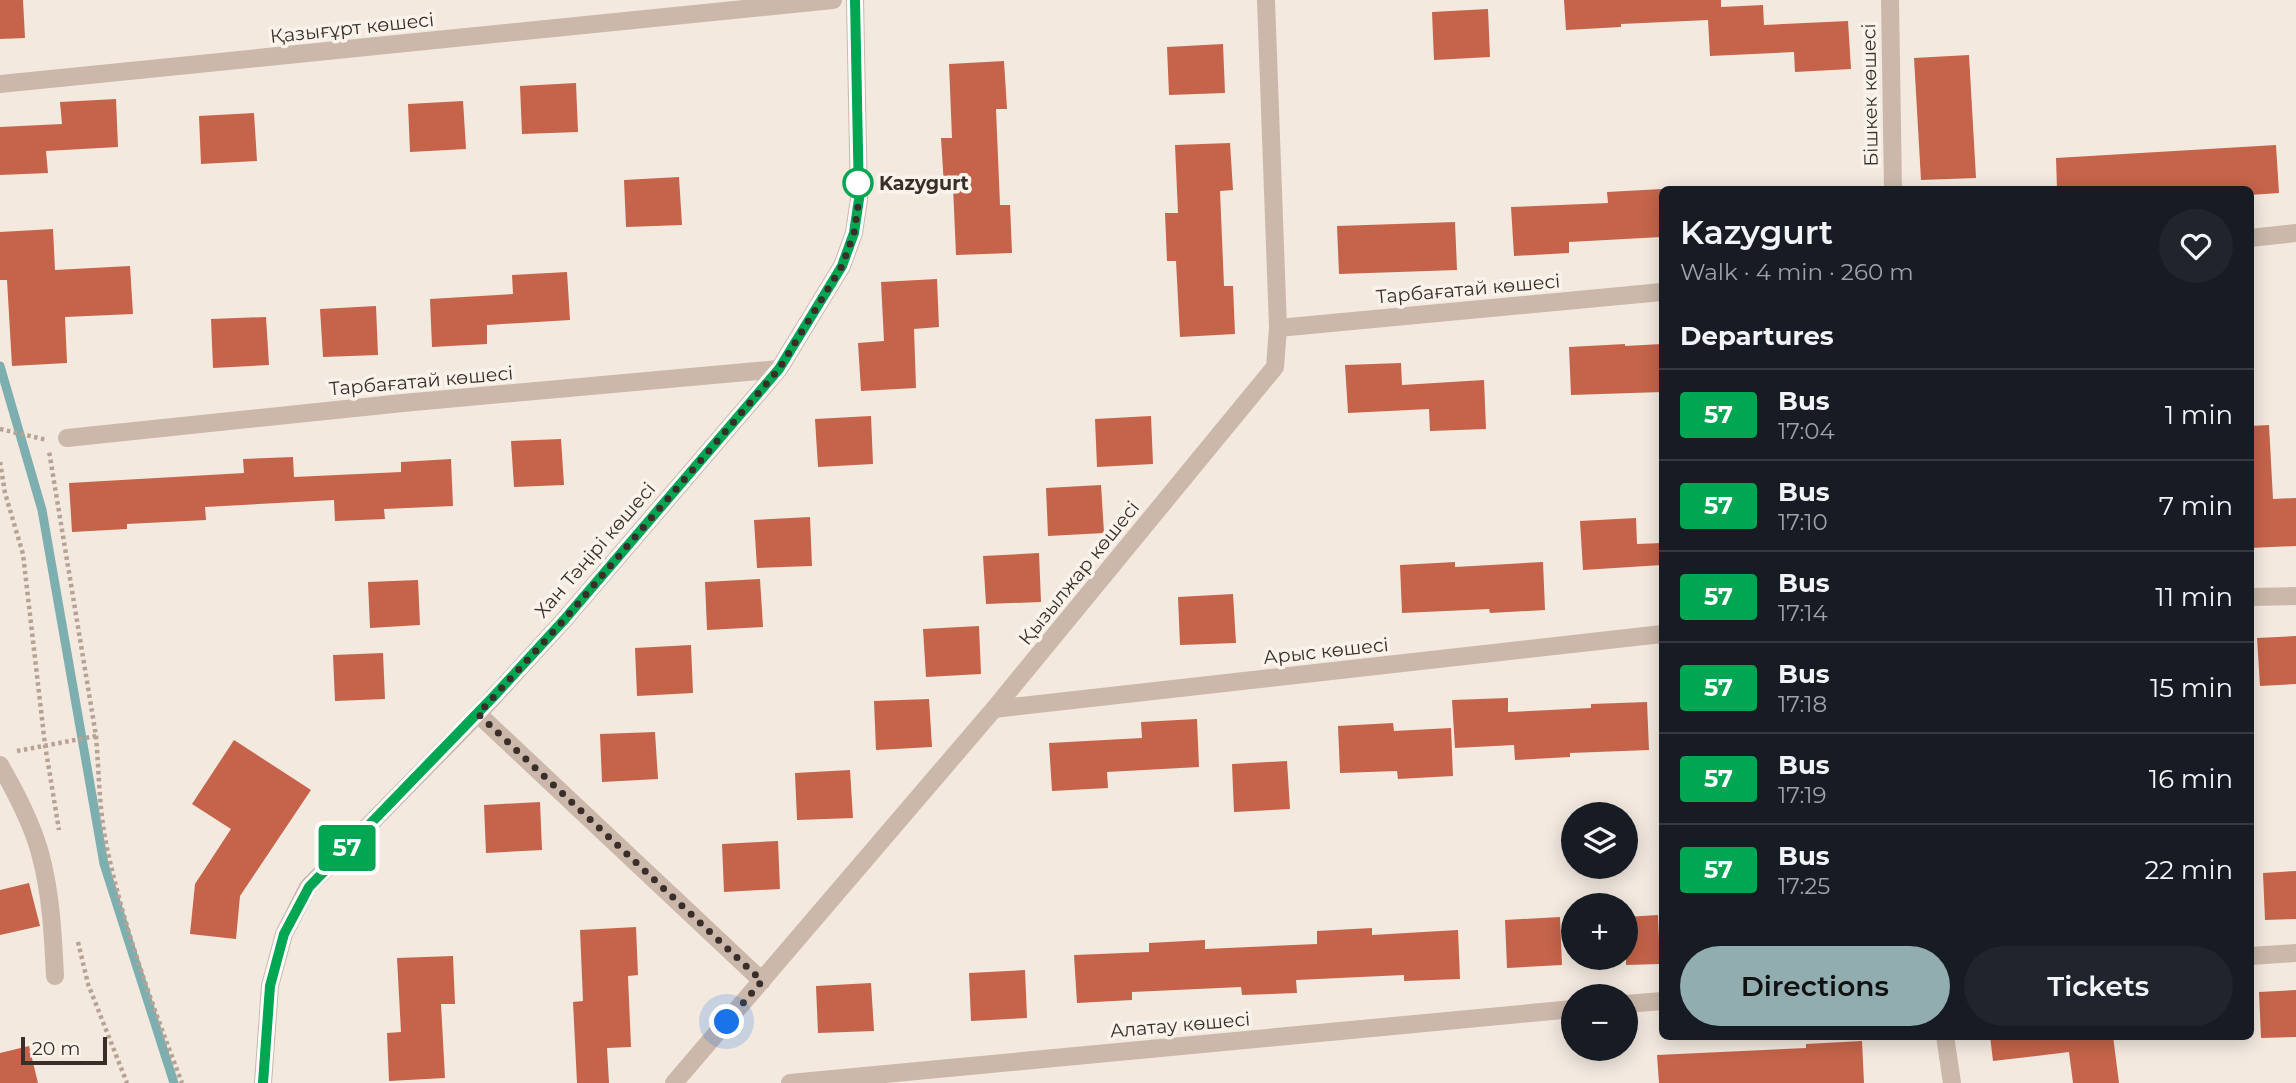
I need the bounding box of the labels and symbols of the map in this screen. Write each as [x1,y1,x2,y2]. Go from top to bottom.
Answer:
street label: Қазығұрт көшесі [269,8,435,48]
street label: Бішкек көшесі [1857,23,1883,167]
marker: Kazygurt [843,168,873,198]
place label: Kazygurt [879,172,969,195]
street label: Тарбағатай көшесі [1375,269,1561,309]
street label: Тарбағатай көшесі [328,361,514,401]
street label: Хан Тәңірі көшесі [530,477,660,623]
street label: Қызылжар көшесі [1014,496,1144,650]
street label: Арыс көшесі [1262,633,1390,669]
line badge: 57 [316,825,378,871]
your location [709,1004,744,1039]
street label: Алатау көшесі [1109,1007,1251,1043]
scale bar [21,1034,107,1066]

